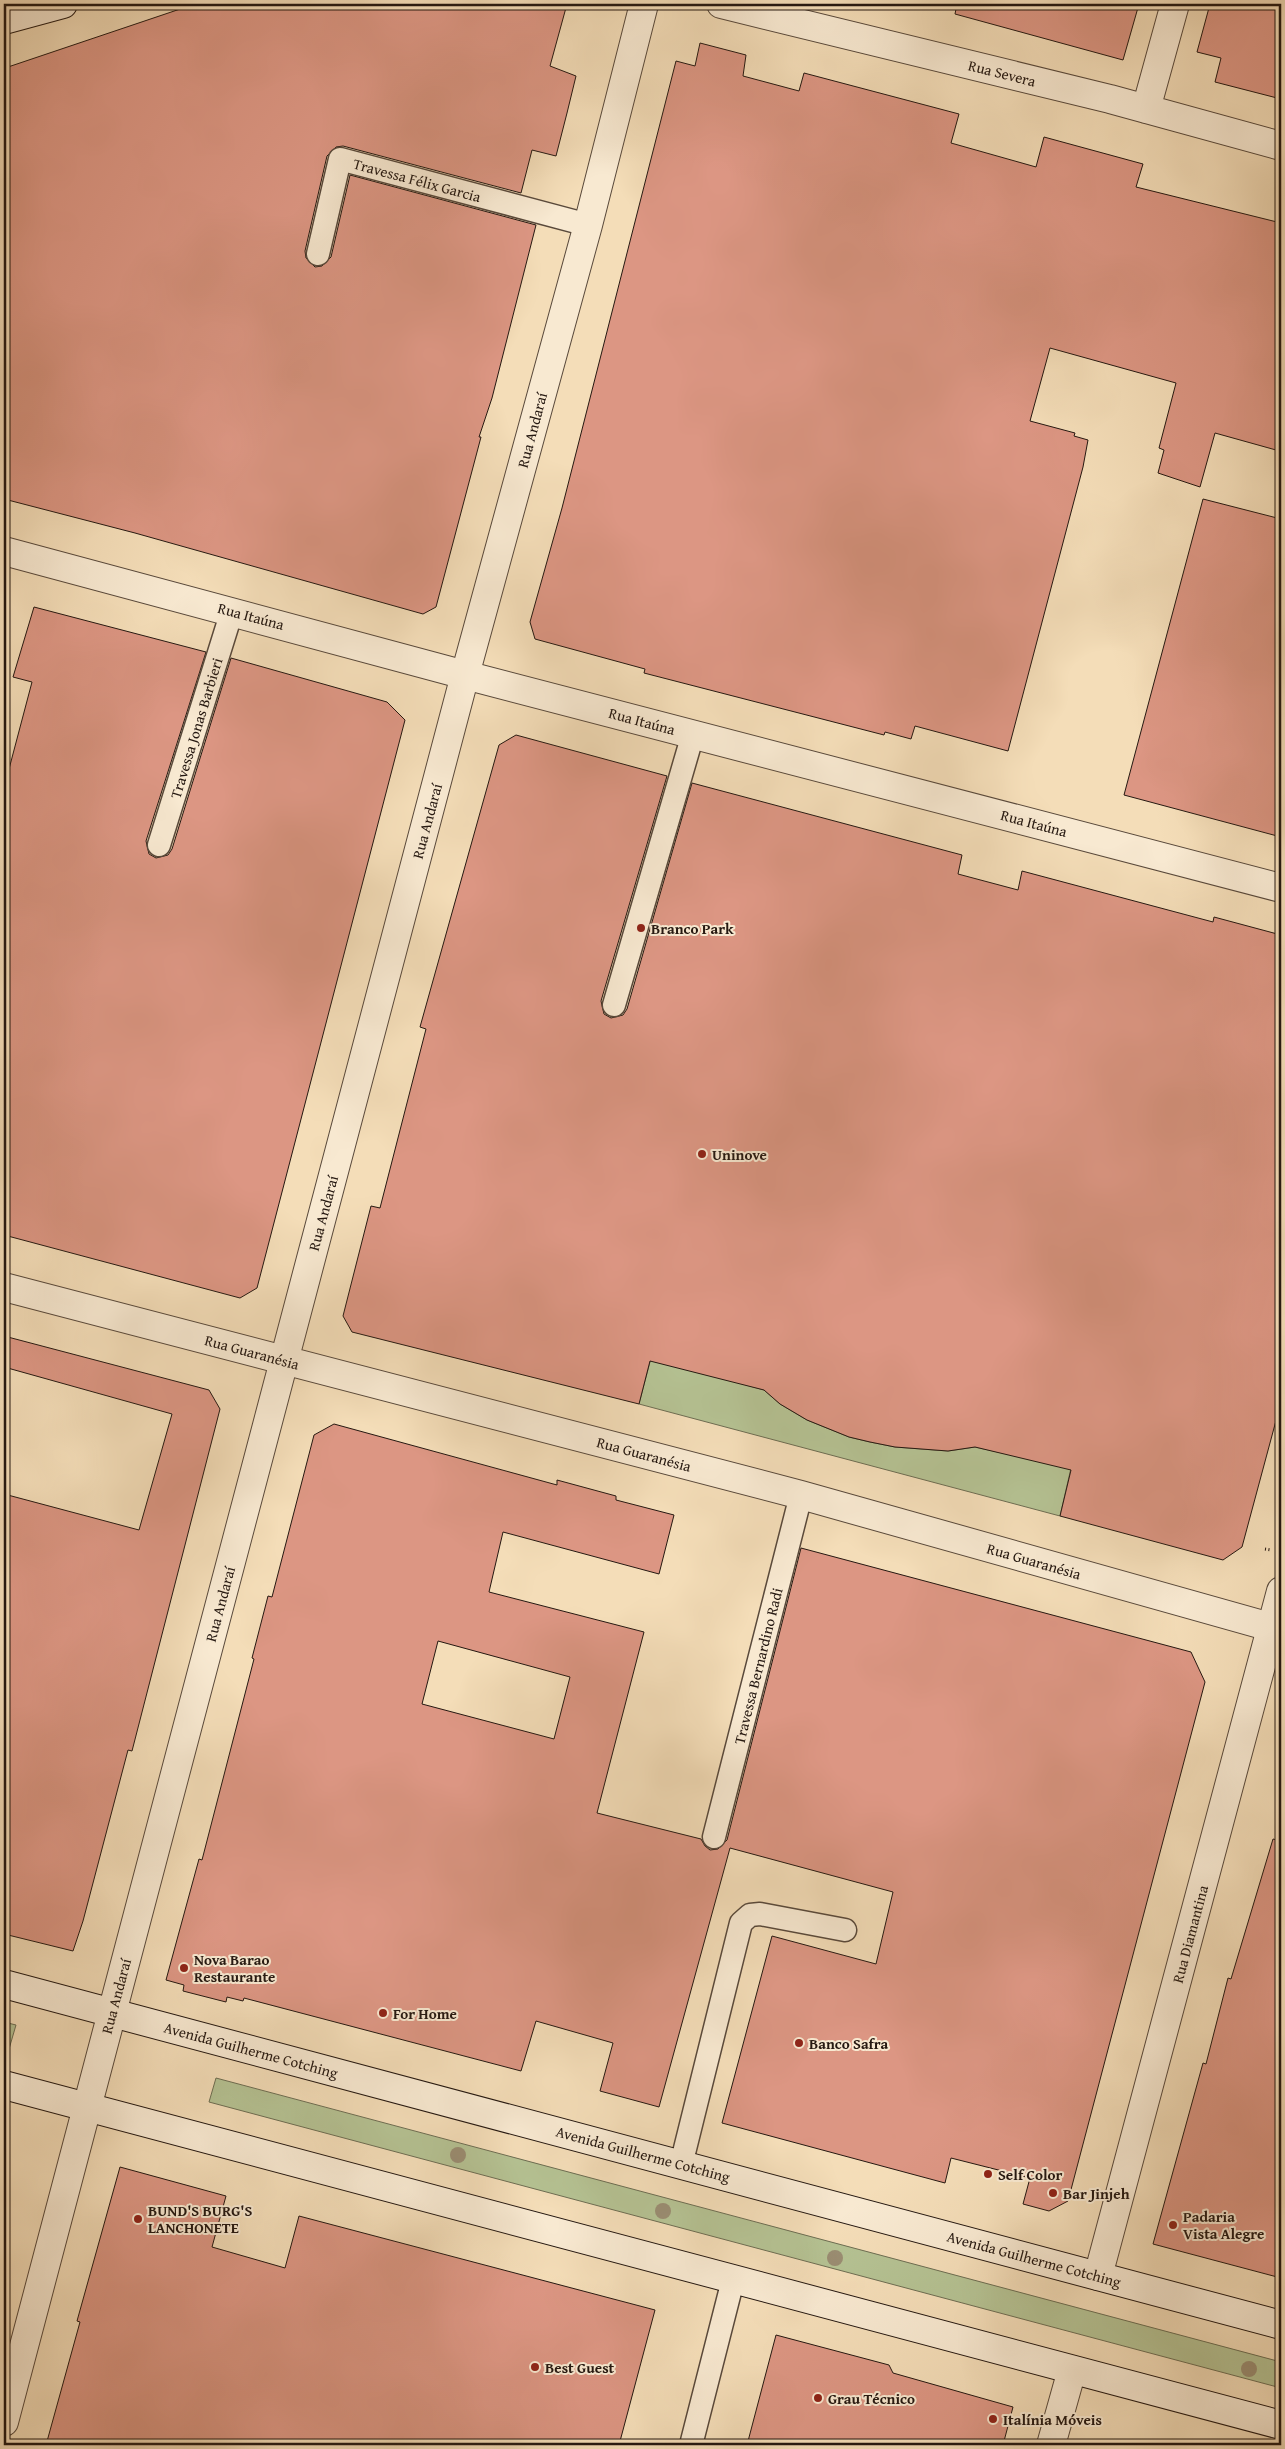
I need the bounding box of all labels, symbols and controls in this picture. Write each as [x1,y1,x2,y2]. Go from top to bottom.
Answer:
street label: Rua Severa [966,54,1038,92]
street label: Travessa Félix Garcia [351,153,483,207]
street label: Rua Andaraí [512,389,552,470]
street label: Rua Itaúna [216,597,286,635]
street label: Travessa Jonas Barbieri [165,655,227,801]
street label: Rua Itaúna [607,702,677,740]
street label: Rua Andaraí [407,780,447,861]
street label: Rua Itaúna [999,804,1069,842]
place label: Branco Park [651,918,734,939]
marker: Branco Park [635,922,647,934]
place label: Uninove [712,1144,767,1165]
marker: Uninove [696,1148,708,1160]
street label: Rua Andaraí [303,1172,343,1253]
street label: Rua Guaranésia [202,1329,302,1375]
street label: Rua Guaranésia [594,1431,694,1477]
street label: Rua Guaranésia [984,1538,1084,1584]
street label: Rua Andaraí [200,1563,240,1644]
street label: Travessa Bernardino Radi [728,1586,788,1746]
street label: Rua Diamantina [1167,1883,1213,1985]
place label: Nova Barao Restaurante [194,1949,275,1987]
street label: Rua Andaraí [96,1955,136,2036]
marker: Nova Barao Restaurante [178,1962,190,1974]
place label: For Home [393,2003,457,2024]
marker: For Home [377,2007,389,2019]
street label: Avenida Guilherme Cotching [162,2017,341,2083]
place label: Banco Safra [809,2033,889,2054]
marker: Banco Safra [793,2037,805,2049]
street label: Avenida Guilherme Cotching [554,2121,733,2187]
place label: Self Color [998,2164,1063,2185]
marker: Self Color [982,2168,994,2180]
place label: Bar Jinjeh [1063,2183,1130,2204]
marker: Bar Jinjeh [1047,2187,1059,2199]
place label: BUND'S BURG'S LANCHONETE [148,2200,253,2238]
place label: Padaria Vista Alegre [1183,2206,1264,2244]
marker: BUND'S BURG'S LANCHONETE [132,2213,144,2225]
marker: Padaria Vista Alegre [1167,2219,1179,2231]
street label: Avenida Guilherme Cotching [945,2226,1124,2292]
place label: Best Guest [545,2357,615,2378]
marker: Best Guest [529,2361,541,2373]
place label: Grau Técnico [828,2388,915,2409]
marker: Grau Técnico [812,2392,824,2404]
place label: Italínia Móveis [1003,2409,1102,2430]
marker: Italínia Móveis [987,2413,999,2425]

